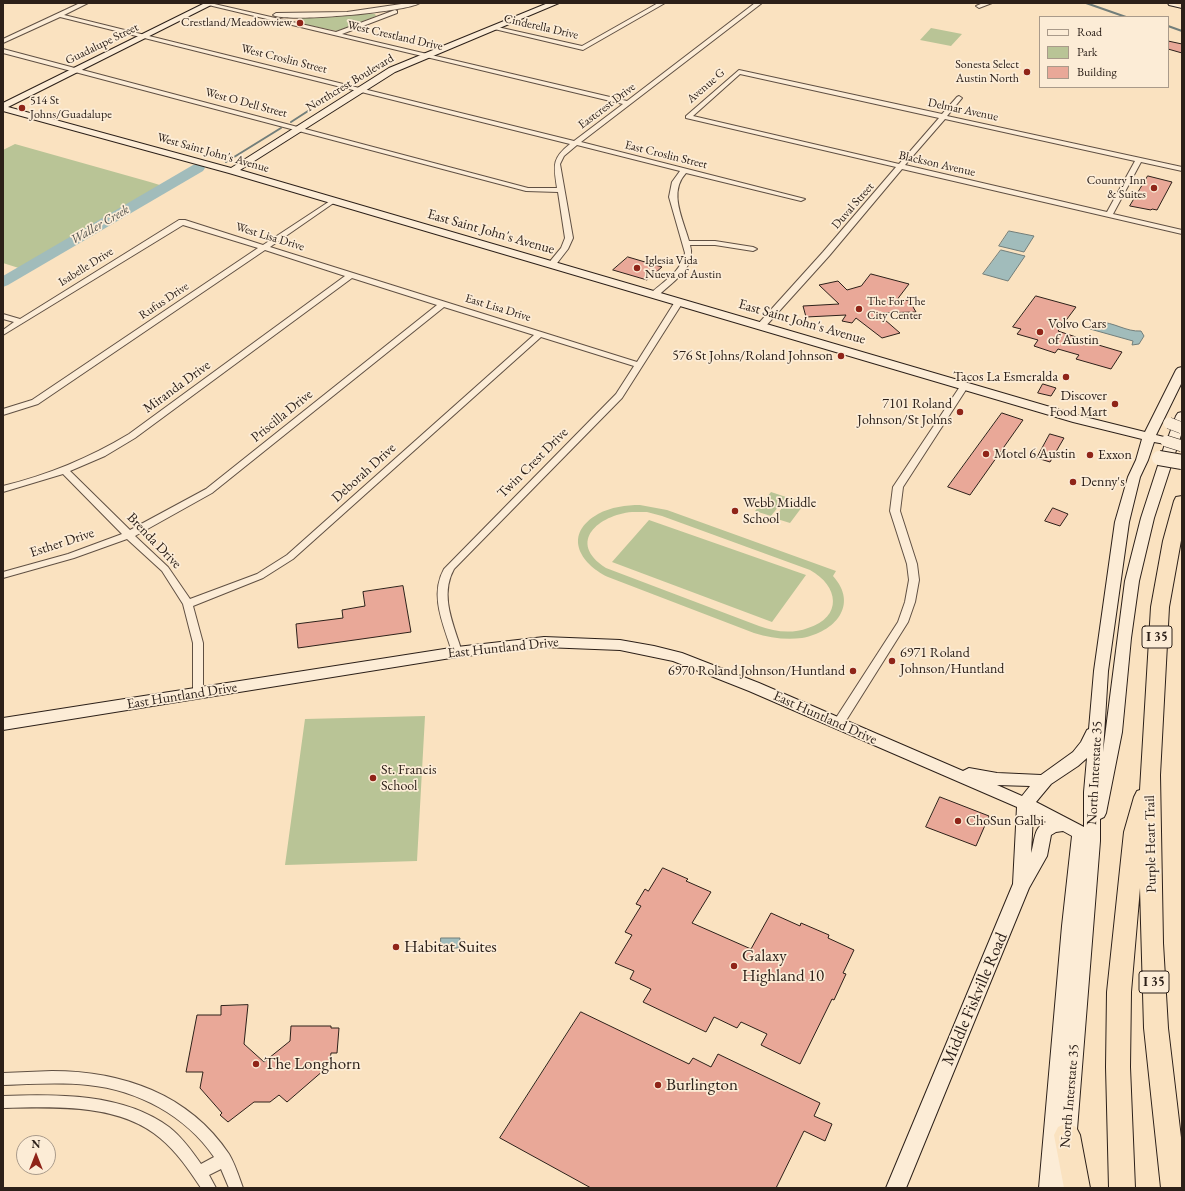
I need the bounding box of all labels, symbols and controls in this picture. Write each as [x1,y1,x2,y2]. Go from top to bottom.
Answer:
street label: Cinderella Drive [502,11,580,43]
place label: Crestland/Meadowview [181,16,292,30]
legend [1039,16,1169,88]
marker: Crestland/Meadowview [295,18,305,28]
street label: West Crestland Drive [346,18,444,54]
street label: Guadalupe Street [63,20,141,68]
text: Road [1077,24,1102,40]
street label: West Croslin Street [240,41,328,77]
text: Park [1077,44,1097,60]
street label: Northcrest Boulevard [304,51,396,115]
place label: Sonesta Select Austin North [955,58,1019,86]
text: Building [1077,64,1117,80]
street label: Avenue G [684,66,728,106]
marker: Sonesta Select Austin North [1022,67,1032,77]
street label: Eastcrest Drive [576,80,638,132]
street label: West O Dell Street [203,85,289,121]
place label: 514 St Johns/Guadalupe [30,94,112,122]
street label: Delmar Avenue [926,96,1000,124]
marker: 514 St Johns/Guadalupe [17,103,27,113]
street label: West Saint John's Avenue [155,130,271,176]
street label: East Croslin Street [623,138,709,172]
street label: Blackson Avenue [897,148,977,180]
place label: Country Inn & Suites [1087,174,1146,202]
street label: Duval Street [829,180,877,232]
marker: Country Inn & Suites [1149,183,1159,193]
water label: Waller Creek [68,202,132,248]
street label: East Saint John's Avenue [426,206,556,258]
street label: West Lisa Drive [234,220,306,254]
street label: Isabelle Drive [56,244,116,290]
place label: Iglesia Vida Nueva of Austin [645,254,721,282]
marker: Iglesia Vida Nueva of Austin [632,263,642,273]
street label: Rufus Drive [136,279,192,323]
street label: East Lisa Drive [463,291,533,325]
place label: The For The City Center [867,295,925,323]
street label: East Saint John's Avenue [737,296,867,348]
marker: The For The City Center [854,304,864,314]
place label: Volvo Cars of Austin [1048,316,1106,348]
marker: Volvo Cars of Austin [1035,327,1045,337]
place label: 576 St Johns/Roland Johnson [672,348,833,364]
marker: 576 St Johns/Roland Johnson [836,351,846,361]
street label: Miranda Drive [140,357,214,417]
place label: Tacos La Esmeralda [953,369,1058,385]
marker: Tacos La Esmeralda [1061,372,1071,382]
street label: Priscilla Drive [248,386,316,446]
place label: Discover Food Mart [1050,388,1107,420]
place label: 7101 Roland Johnson/St Johns [857,396,952,428]
marker: Discover Food Mart [1110,399,1120,409]
marker: 7101 Roland Johnson/St Johns [955,407,965,417]
street label: Twin Crest Drive [494,424,572,502]
street label: Deborah Drive [329,440,399,506]
place label: Motel 6 Austin [994,446,1076,462]
place label: Exxon [1098,447,1132,463]
marker: Motel 6 Austin [981,449,991,459]
marker: Exxon [1085,450,1095,460]
place label: Denny's [1081,474,1125,490]
marker: Denny's [1068,477,1078,487]
place label: Webb Middle School [743,495,816,528]
marker: Webb Middle School [730,506,740,516]
street label: Brenda Drive [123,510,185,572]
street label: Esther Drive [28,525,96,561]
road number: I 35 [1142,626,1172,648]
street label: East Huntland Drive [447,634,559,662]
place label: 6971 Roland Johnson/Huntland [900,645,1004,678]
marker: 6971 Roland Johnson/Huntland [887,656,897,666]
place label: 6970 Roland Johnson/Huntland [668,663,845,679]
marker: 6970 Roland Johnson/Huntland [848,666,858,676]
street label: East Huntland Drive [126,679,238,713]
street label: East Huntland Drive [771,688,879,748]
street label: North Interstate 35 [1084,720,1106,826]
place label: St. Francis School [381,762,436,794]
marker: St. Francis School [368,773,378,783]
street label: Purple Heart Trail [1142,795,1160,893]
place label: ChoSun Galbi [966,813,1044,829]
marker: ChoSun Galbi [953,816,963,826]
street label: Middle Fiskville Road [938,929,1012,1069]
place label: Habitat Suites [404,937,497,957]
marker: Habitat Suites [391,942,401,952]
place label: Galaxy Highland 10 [742,946,824,986]
marker: Galaxy Highland 10 [729,961,739,971]
road number: I 35 [1139,971,1169,993]
street label: North Interstate 35 [1057,1043,1083,1149]
place label: The Longhorn [264,1054,361,1074]
marker: The Longhorn [251,1059,261,1069]
place label: Burlington [666,1075,738,1095]
marker: Burlington [653,1080,663,1090]
north arrow [16,1135,56,1175]
text: N [32,1137,40,1151]

